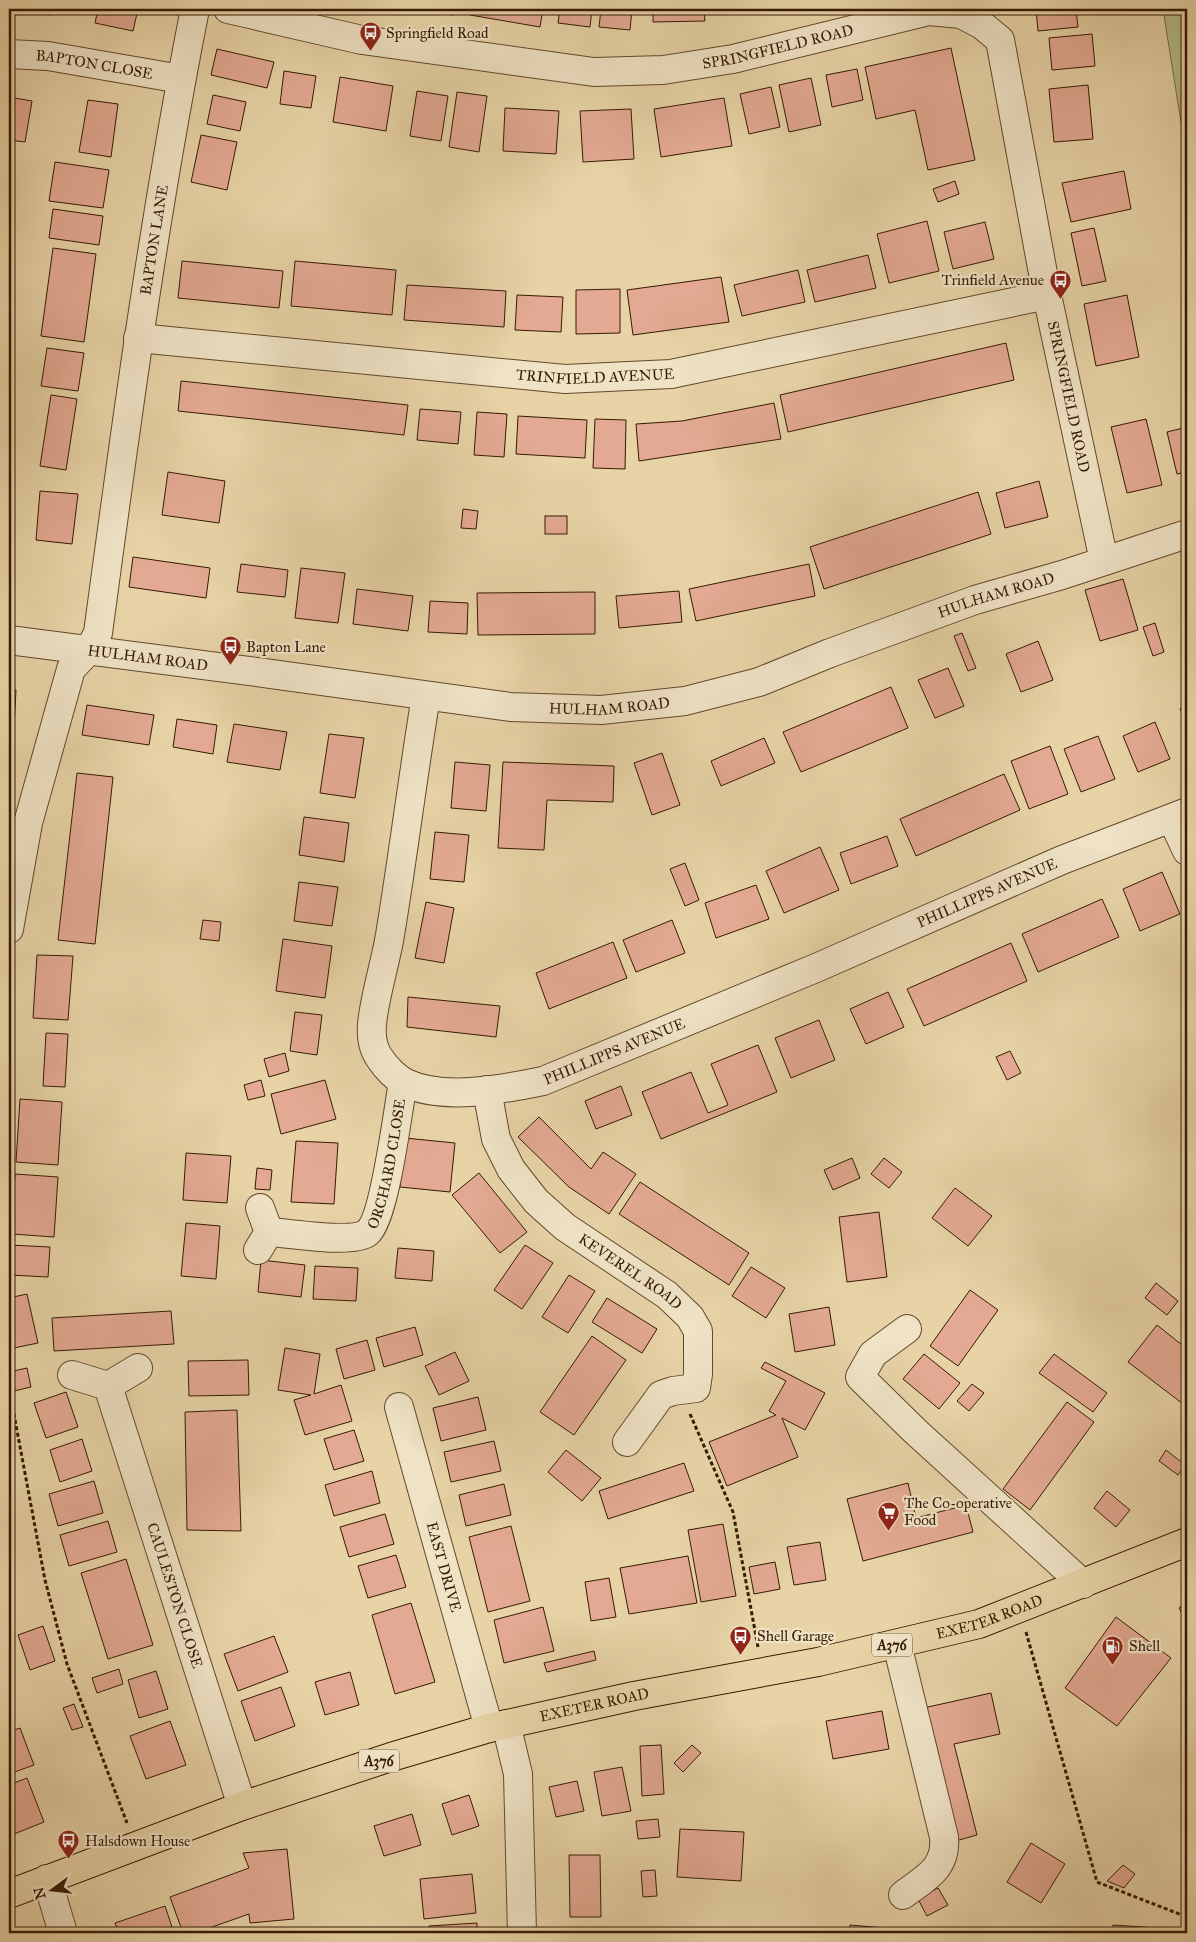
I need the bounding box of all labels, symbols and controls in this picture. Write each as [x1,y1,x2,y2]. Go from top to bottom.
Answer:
bus stop icon: Springfield Road [358,21,382,52]
street label: SPRINGFIELD ROAD [701,21,855,73]
place label: Springfield Road [386,24,489,42]
street label: BAPTON CLOSE [35,46,154,83]
street label: BAPTON LANE [137,183,172,296]
bus stop icon: Trinfield Avenue [1048,268,1072,299]
place label: Trinfield Avenue [941,271,1044,289]
street label: SPRINGFIELD ROAD [1044,319,1094,474]
street label: TRINFIELD AVENUE [515,365,675,388]
street label: HULHAM ROAD [935,569,1057,622]
bus stop icon: Bapton Lane [218,635,242,666]
place label: Bapton Lane [246,638,326,656]
street label: HULHAM ROAD [87,641,209,675]
street label: HULHAM ROAD [549,694,671,719]
street label: PHILLIPPS AVENUE [914,854,1060,932]
street label: PHILLIPPS AVENUE [541,1014,688,1089]
street label: ORCHARD CLOSE [363,1097,409,1232]
street label: KEVEREL ROAD [575,1230,686,1314]
place label: The Co-operative Food [904,1494,1012,1529]
supermarket icon: The Co-operative Food [876,1500,900,1531]
street label: EAST DRIVE [423,1520,465,1614]
street label: CAULESTON CLOSE [143,1521,207,1671]
street label: EXETER ROAD [934,1591,1045,1643]
bus stop icon: Shell Garage [729,1624,753,1655]
place label: Shell Garage [757,1627,834,1645]
road number: A376 [872,1634,912,1656]
fuel station icon: Shell [1101,1634,1125,1665]
place label: Shell [1129,1637,1161,1655]
street label: EXETER ROAD [538,1684,651,1726]
road number: A376 [359,1750,399,1772]
bus stop icon: Halsdown House [57,1829,81,1860]
place label: Halsdown House [85,1832,190,1850]
north arrow [28,1864,78,1914]
text: N [30,1885,50,1901]

